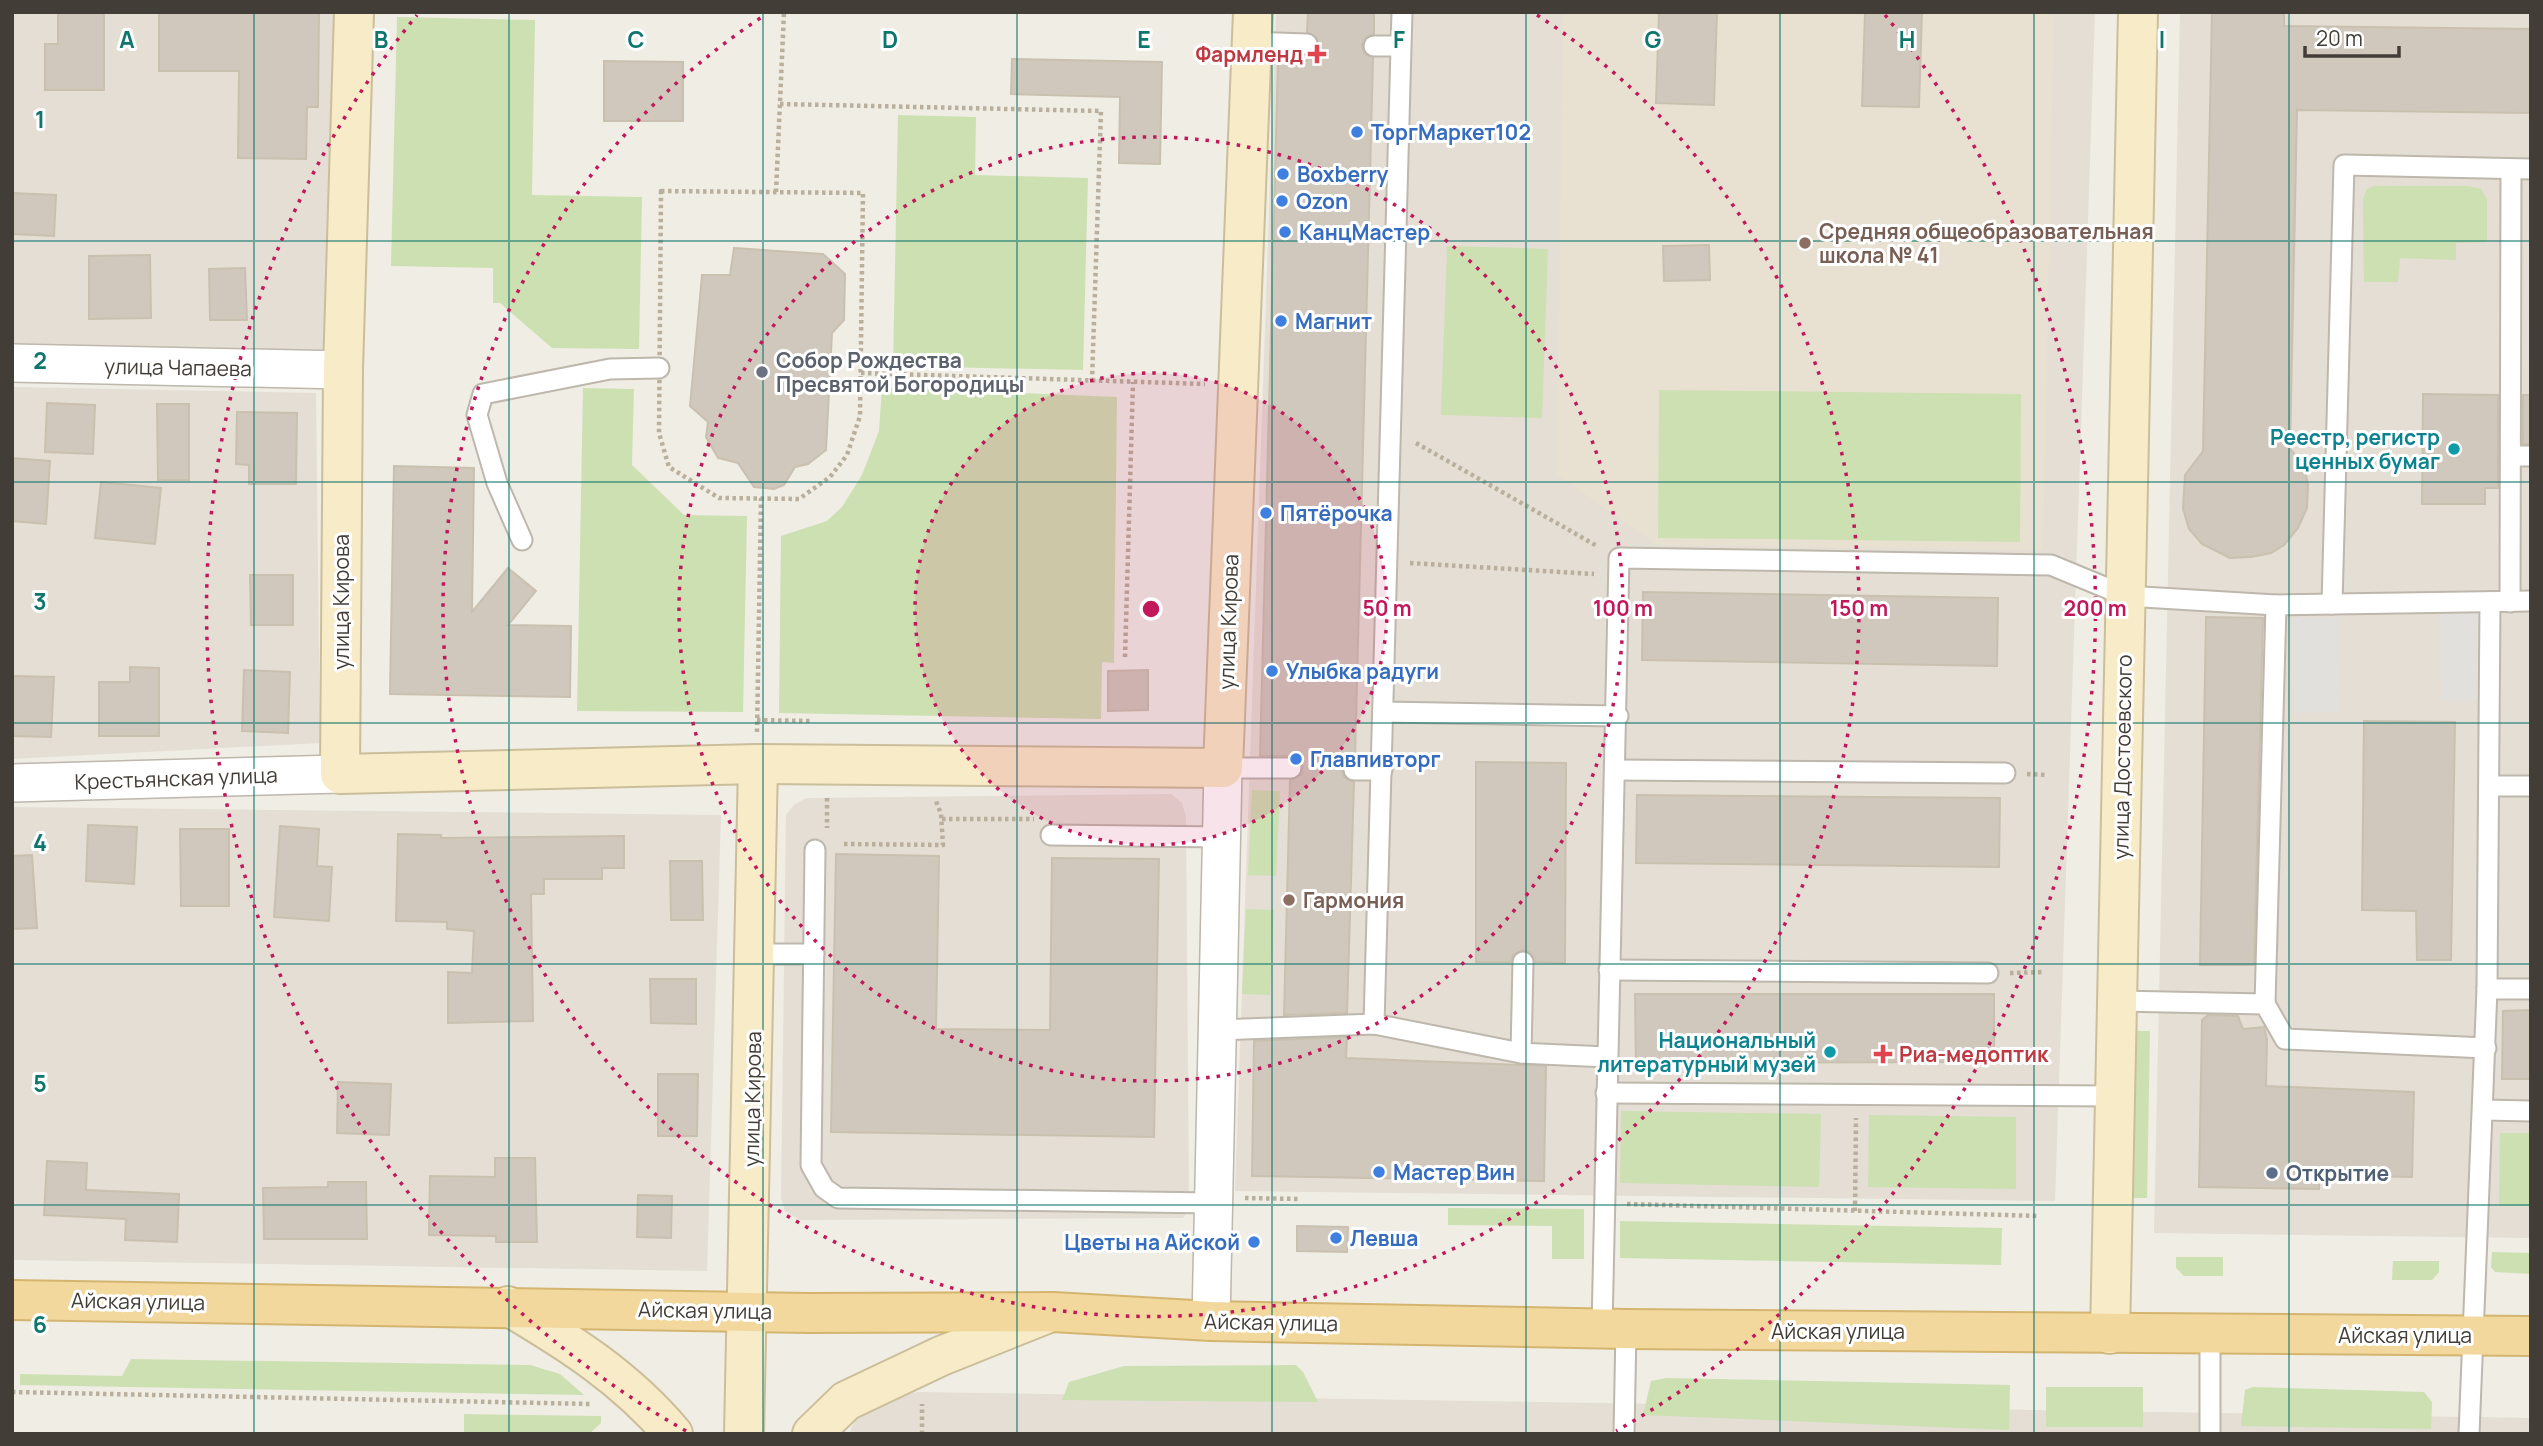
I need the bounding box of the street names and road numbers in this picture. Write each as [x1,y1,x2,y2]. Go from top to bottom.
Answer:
street label: улица Чапаева [104,352,252,382]
street label: улица Кирова [327,534,355,670]
street label: улица Кирова [1212,554,1244,690]
street label: улица Достоевского [2106,654,2138,860]
street label: Крестьянская улица [74,760,278,796]
street label: улица Кирова [737,1031,767,1167]
street label: Айская улица [71,1286,205,1316]
street label: Айская улица [638,1295,772,1325]
street label: Айская улица [1204,1307,1338,1337]
street label: Айская улица [1771,1317,1905,1345]
street label: Айская улица [2338,1321,2472,1349]

